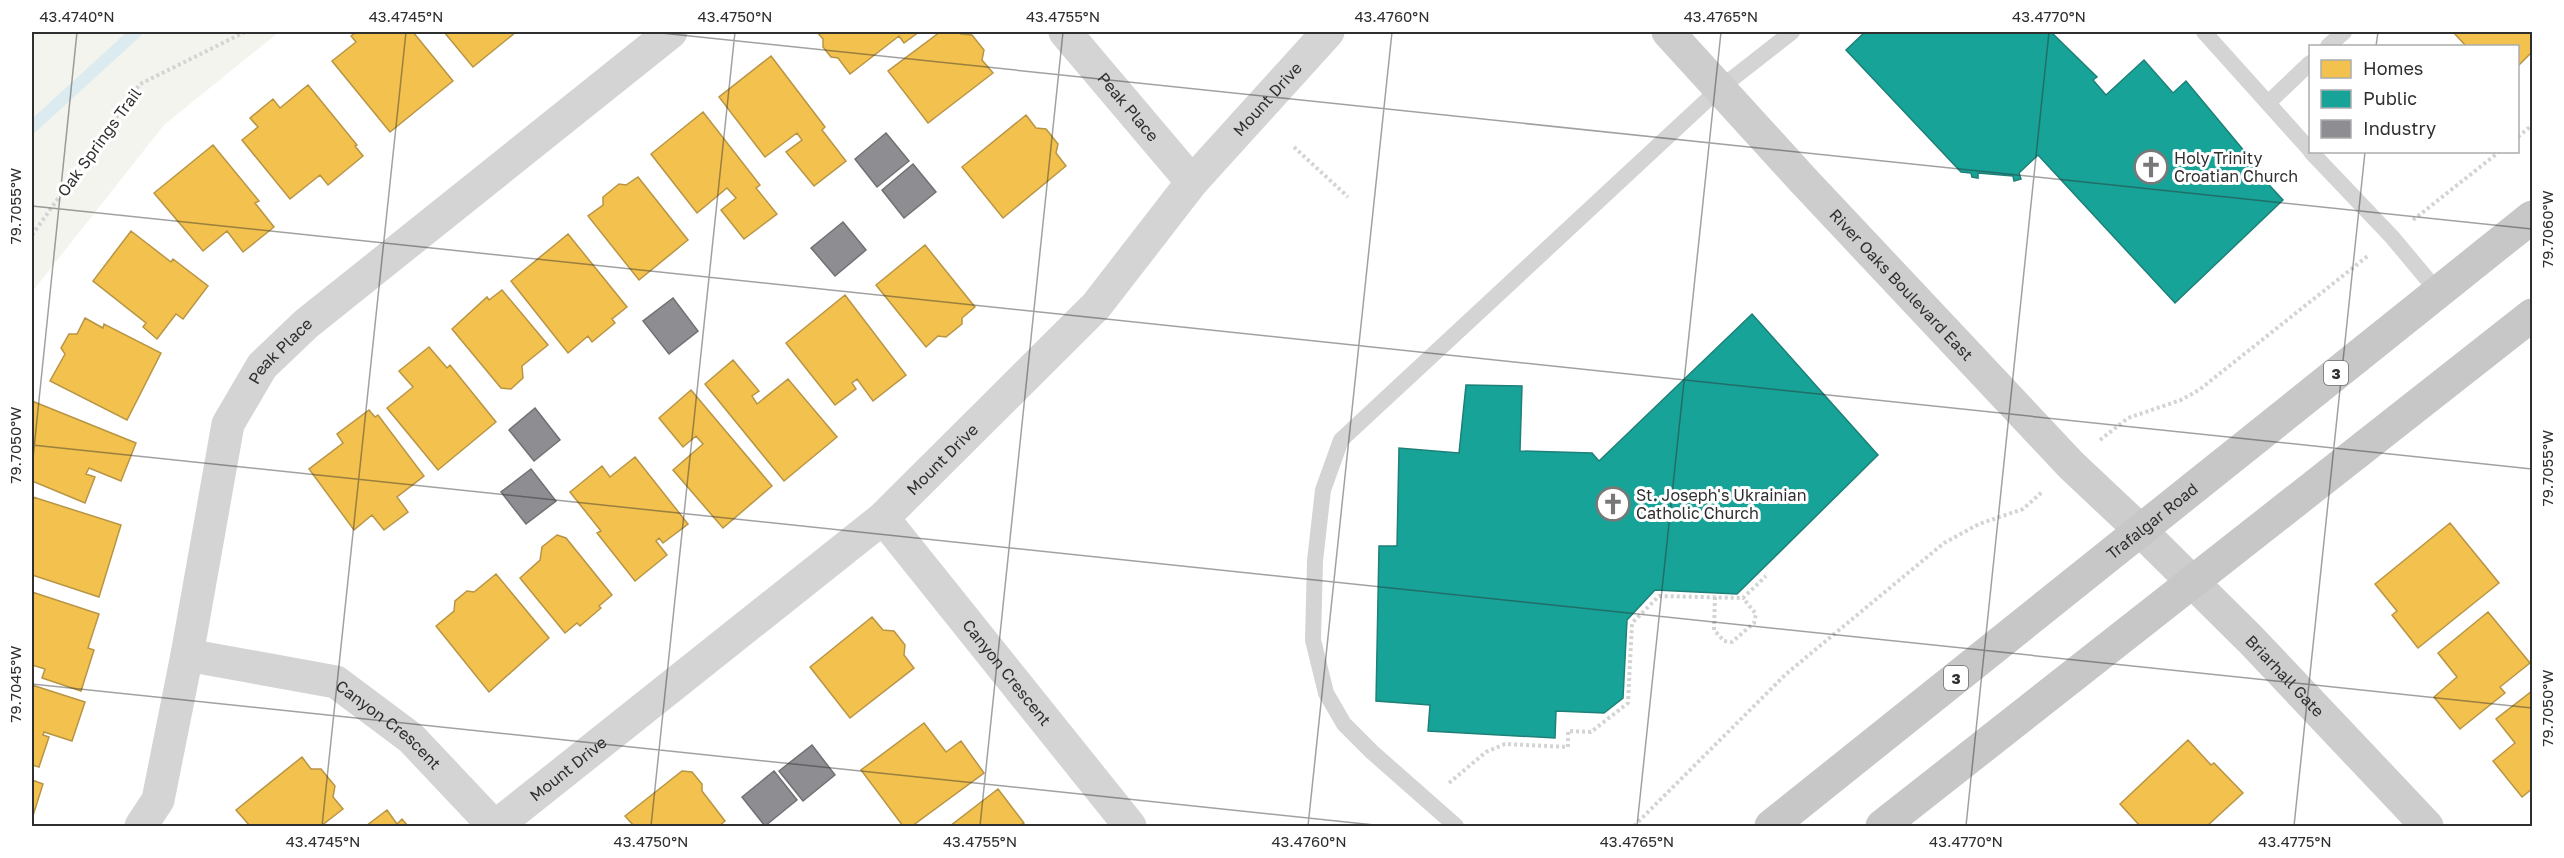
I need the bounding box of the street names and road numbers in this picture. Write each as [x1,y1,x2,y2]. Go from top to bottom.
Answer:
street label: Mount Drive [1229,58,1306,140]
street label: Peak Place [1093,68,1163,145]
street label: Oak Springs Trail [53,84,145,200]
street label: River Oaks Boulevard East [1825,205,1977,365]
street label: Peak Place [244,314,316,387]
road number: 3 [2324,361,2348,385]
street label: Mount Drive [902,419,982,499]
street label: Trafalgar Road [2102,478,2202,564]
street label: Canyon Crescent [958,615,1055,730]
street label: Briarhall Gate [2241,631,2329,721]
road number: 3 [1944,666,1968,690]
street label: Canyon Crescent [332,675,445,773]
street label: Mount Drive [525,732,611,805]

